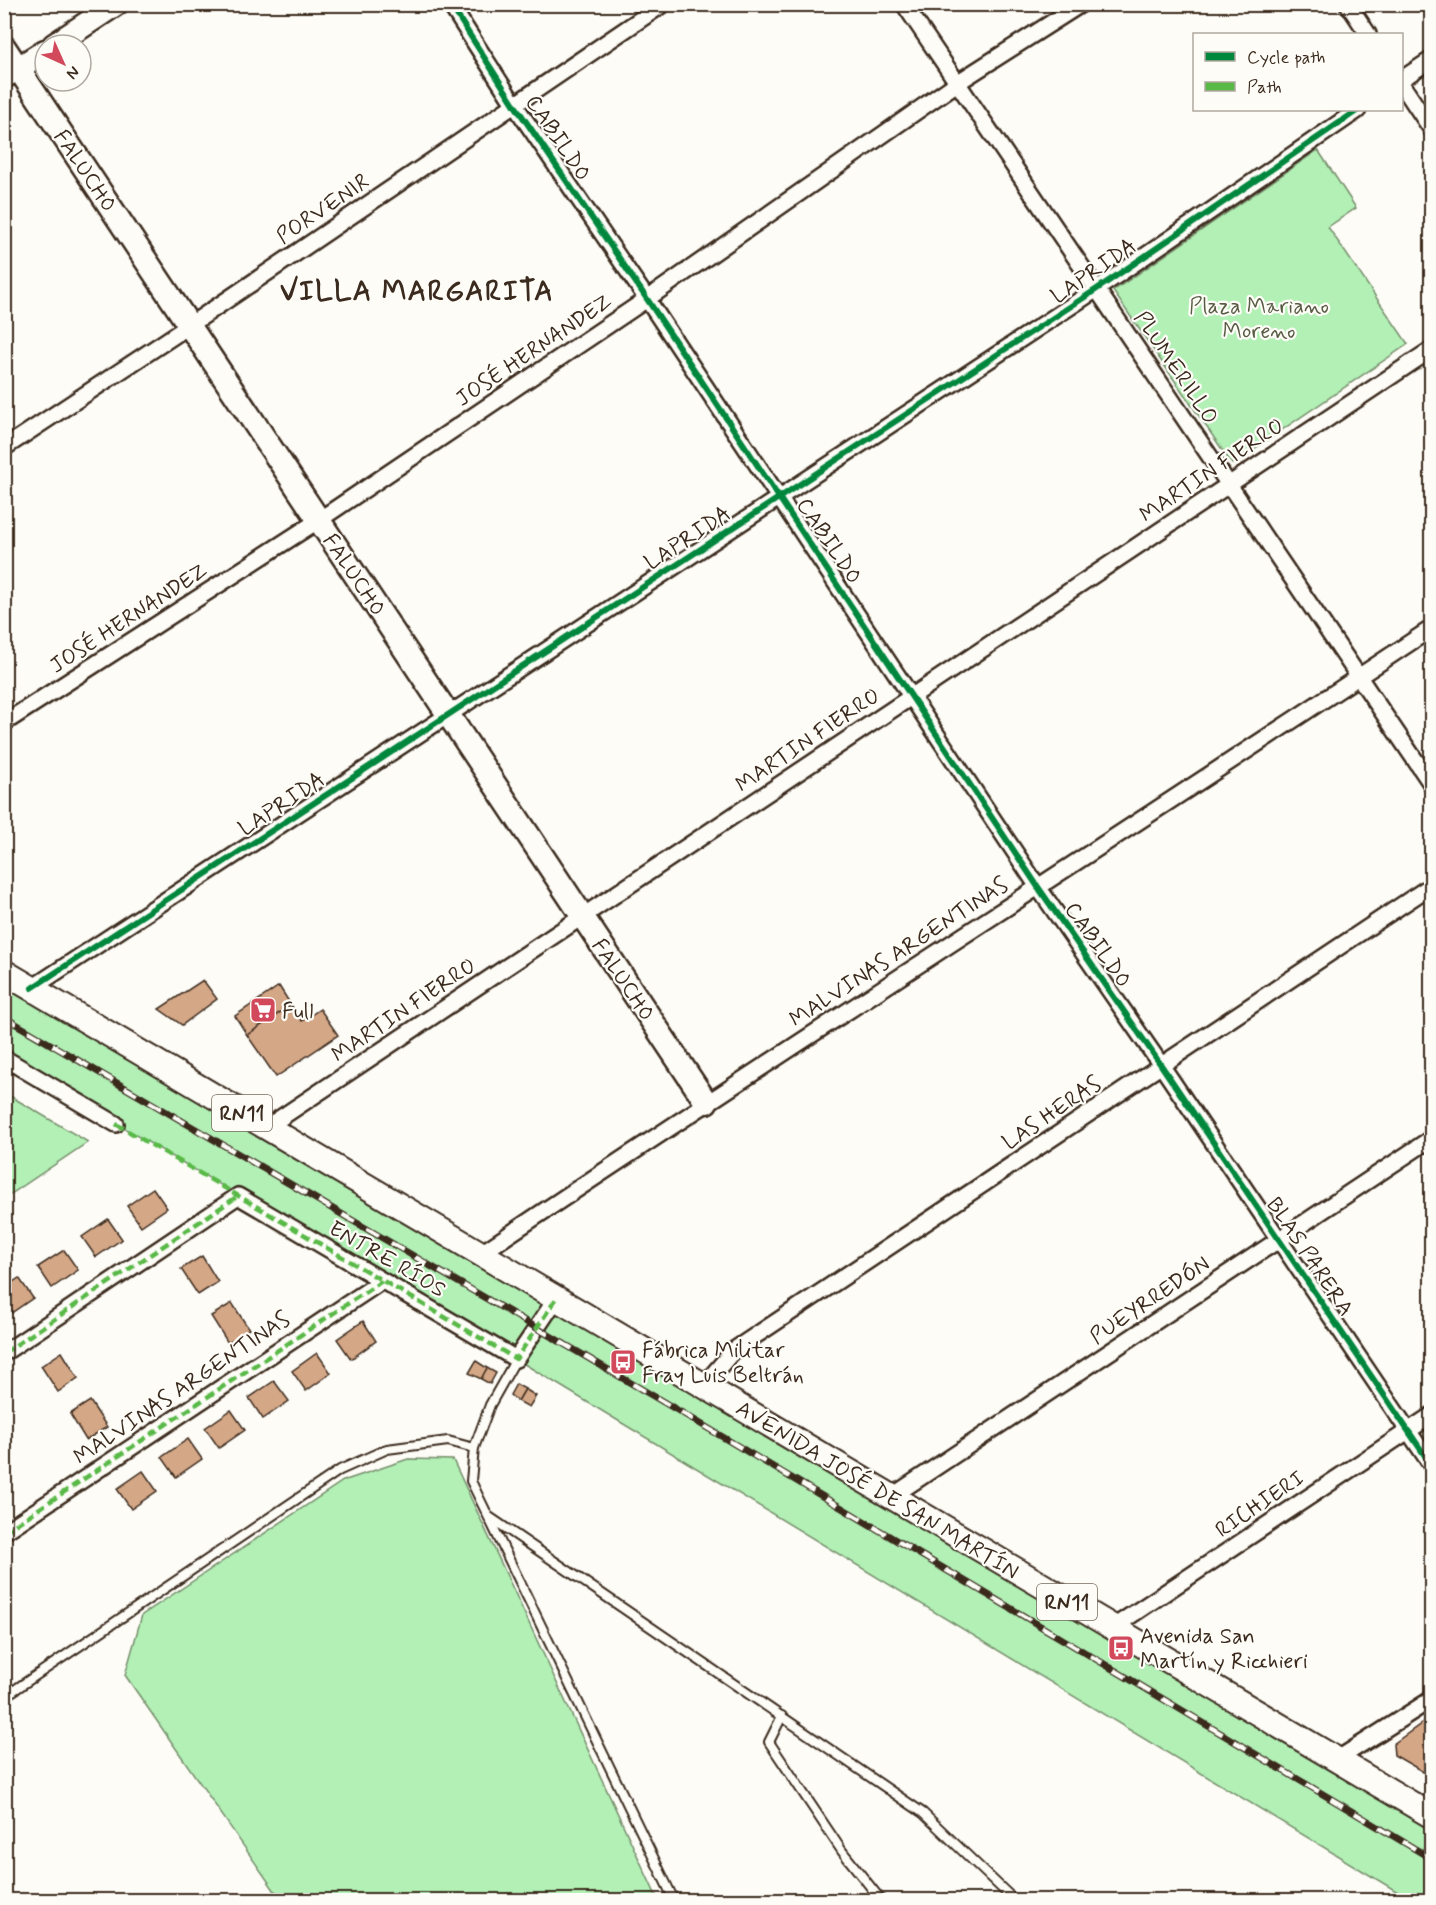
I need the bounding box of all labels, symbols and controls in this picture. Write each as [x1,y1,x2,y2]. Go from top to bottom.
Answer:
north arrow [33,33,93,93]
legend [1193,33,1403,111]
text: Cycle path [1247,46,1325,70]
text: N [61,61,84,84]
text: Path [1247,76,1282,100]
street label: CABILDO [518,90,596,187]
street label: FALUCHO [47,125,122,218]
street label: PORVENIR [271,168,375,251]
street label: LAPRIDA [1046,233,1143,311]
district label: VILLA MARGARITA [280,274,554,311]
street label: JOSÉ HERNANDEZ [450,287,618,413]
park label: Plaza Mariano Moreno [1189,293,1329,346]
street label: PLUMERILLO [1127,306,1224,430]
street label: MARTIN FIERRO [1135,412,1290,529]
street label: CABILDO [789,493,867,590]
street label: LAPRIDA [639,500,737,577]
street label: FALUCHO [316,529,391,622]
street label: JOSÉ HERNANDEZ [44,556,213,680]
street label: MARTIN FIERRO [731,682,886,799]
street label: LAPRIDA [233,766,331,843]
street label: MALVINAS ARGENTINAS [784,871,1014,1034]
street label: CABILDO [1058,897,1137,993]
street label: FALUCHO [585,934,660,1027]
street label: MARTIN FIERRO [327,952,482,1069]
supermarket icon: Full [248,995,278,1025]
place label: Full [282,998,313,1026]
street label: LAS HERAS [997,1070,1107,1157]
road number: RN11 [212,1095,272,1131]
street label: BLAS PARERA [1259,1192,1359,1322]
street label: ENTRE RÍOS [323,1214,451,1305]
street label: PUEYRREDÓN [1085,1250,1215,1351]
street label: MALVINAS ARGENTINAS [69,1306,296,1472]
place label: Fábrica Militar Fray Luis Beltrán [642,1337,804,1390]
bus stop icon: Fábrica Militar Fray Luis Beltrán [608,1347,638,1377]
street label: AVENIDA JOSÉ DE SAN MARTÍN [730,1394,1024,1586]
street label: RICHIERI [1210,1465,1310,1545]
road number: RN11 [1037,1584,1097,1620]
place label: Avenida San Martín y Ricchieri [1140,1623,1308,1676]
bus stop icon: Avenida San Martín y Ricchieri [1106,1633,1136,1663]

